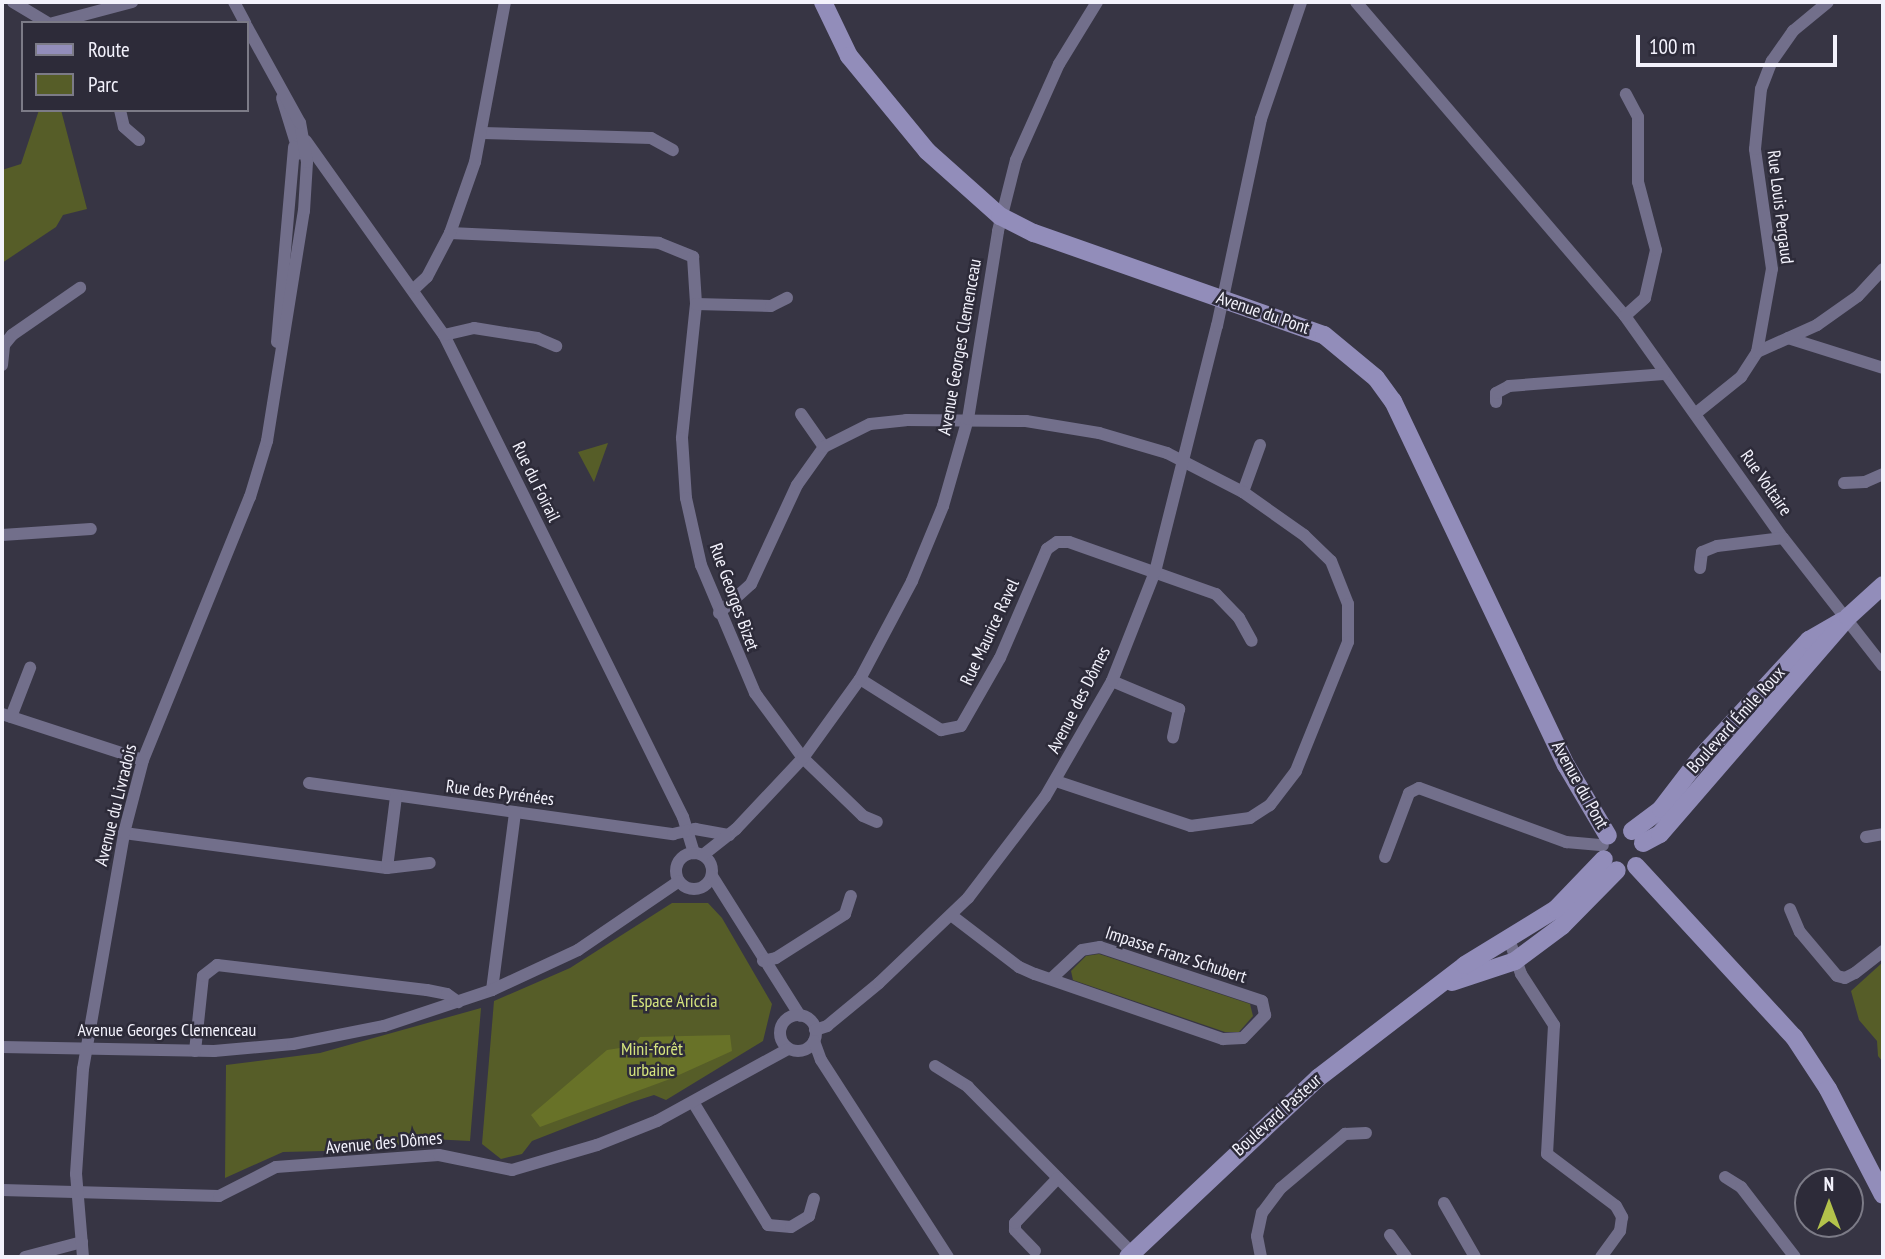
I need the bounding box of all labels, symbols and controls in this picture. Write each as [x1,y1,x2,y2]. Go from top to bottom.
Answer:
legend [21,21,248,112]
scale bar [1640,21,1841,65]
text: 100 m [1649,33,1695,60]
text: Route [88,36,130,63]
text: Parc [88,71,119,98]
street label: Rue Louis Pergaud [1762,149,1798,265]
street label: Avenue Georges Clemenceau [934,257,986,437]
street label: Avenue du Pont [1214,287,1312,339]
street label: Rue du Foirail [507,438,565,526]
street label: Rue Voltaire [1735,446,1797,520]
street label: Rue Georges Bizet [705,540,763,654]
street label: Rue Maurice Ravel [956,575,1024,689]
street label: Avenue des Dômes [1043,643,1115,757]
street label: Boulevard Émile Roux [1683,662,1789,778]
street label: Avenue du Pont [1547,737,1613,833]
street label: Avenue du Livradois [90,742,142,868]
street label: Rue des Pyrénées [445,776,555,810]
street label: Impasse Franz Schubert [1103,922,1249,988]
park label: Espace Ariccia [630,990,718,1012]
street label: Avenue Georges Clemenceau [78,1019,256,1041]
park label: Mini-forêt urbaine [621,1039,683,1082]
street label: Boulevard Pasteur [1228,1069,1326,1161]
street label: Avenue des Dômes [325,1127,443,1159]
north arrow [1794,1168,1864,1238]
text: N [1824,1172,1834,1196]

